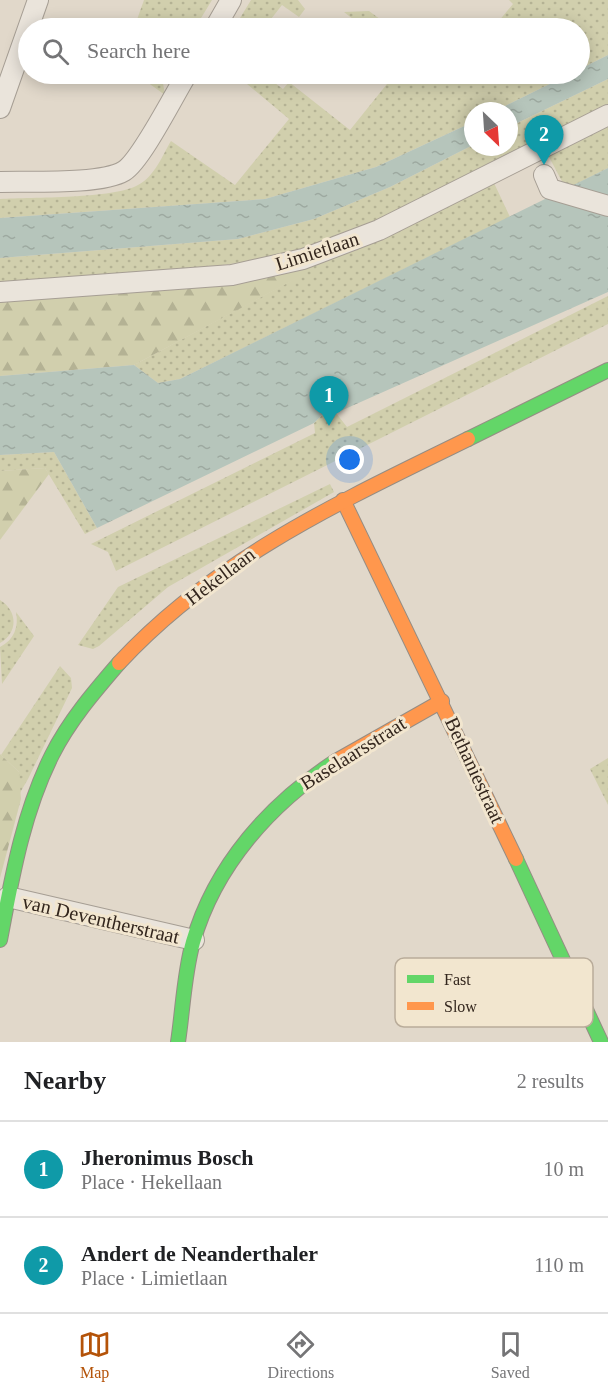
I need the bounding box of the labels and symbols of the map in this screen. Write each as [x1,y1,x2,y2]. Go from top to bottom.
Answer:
north arrow [464,102,518,156]
pin: 2 [524,116,564,165]
street label: Limietlaan [272,227,362,275]
pin: 1 [310,376,348,426]
your location [335,445,364,474]
street label: Hekellaan [181,543,259,609]
street label: Baselaarsstraat [296,712,410,794]
street label: Bethaniestraat [441,714,509,827]
street label: van Deventherstraat [20,890,182,948]
legend [395,958,593,1027]
text: Fast [444,971,471,988]
text: Slow [444,998,477,1015]

